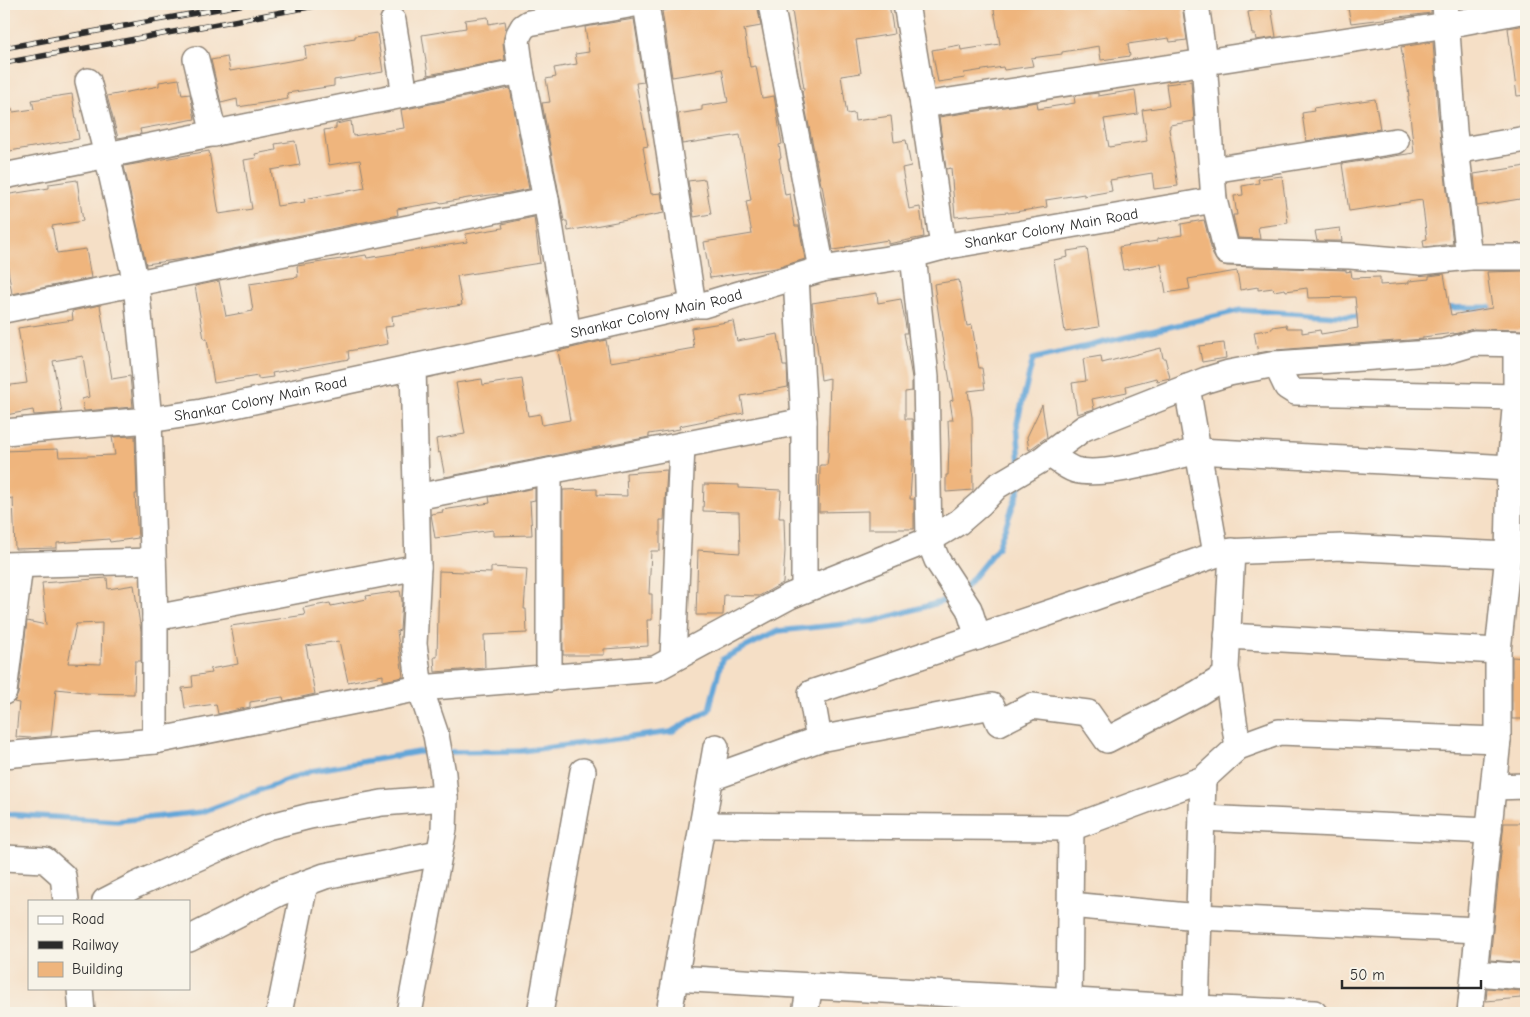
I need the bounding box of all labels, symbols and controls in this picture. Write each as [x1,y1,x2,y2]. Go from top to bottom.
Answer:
street label: Shankar Colony Main Road [963,204,1140,252]
street label: Shankar Colony Main Road [569,285,744,342]
street label: Shankar Colony Main Road [173,372,349,425]
legend [28,900,190,990]
text: Road [72,910,104,928]
text: Railway [72,936,119,954]
scale bar [1342,957,1481,989]
text: Building [72,960,123,978]
text: 50 m [1350,966,1385,984]

